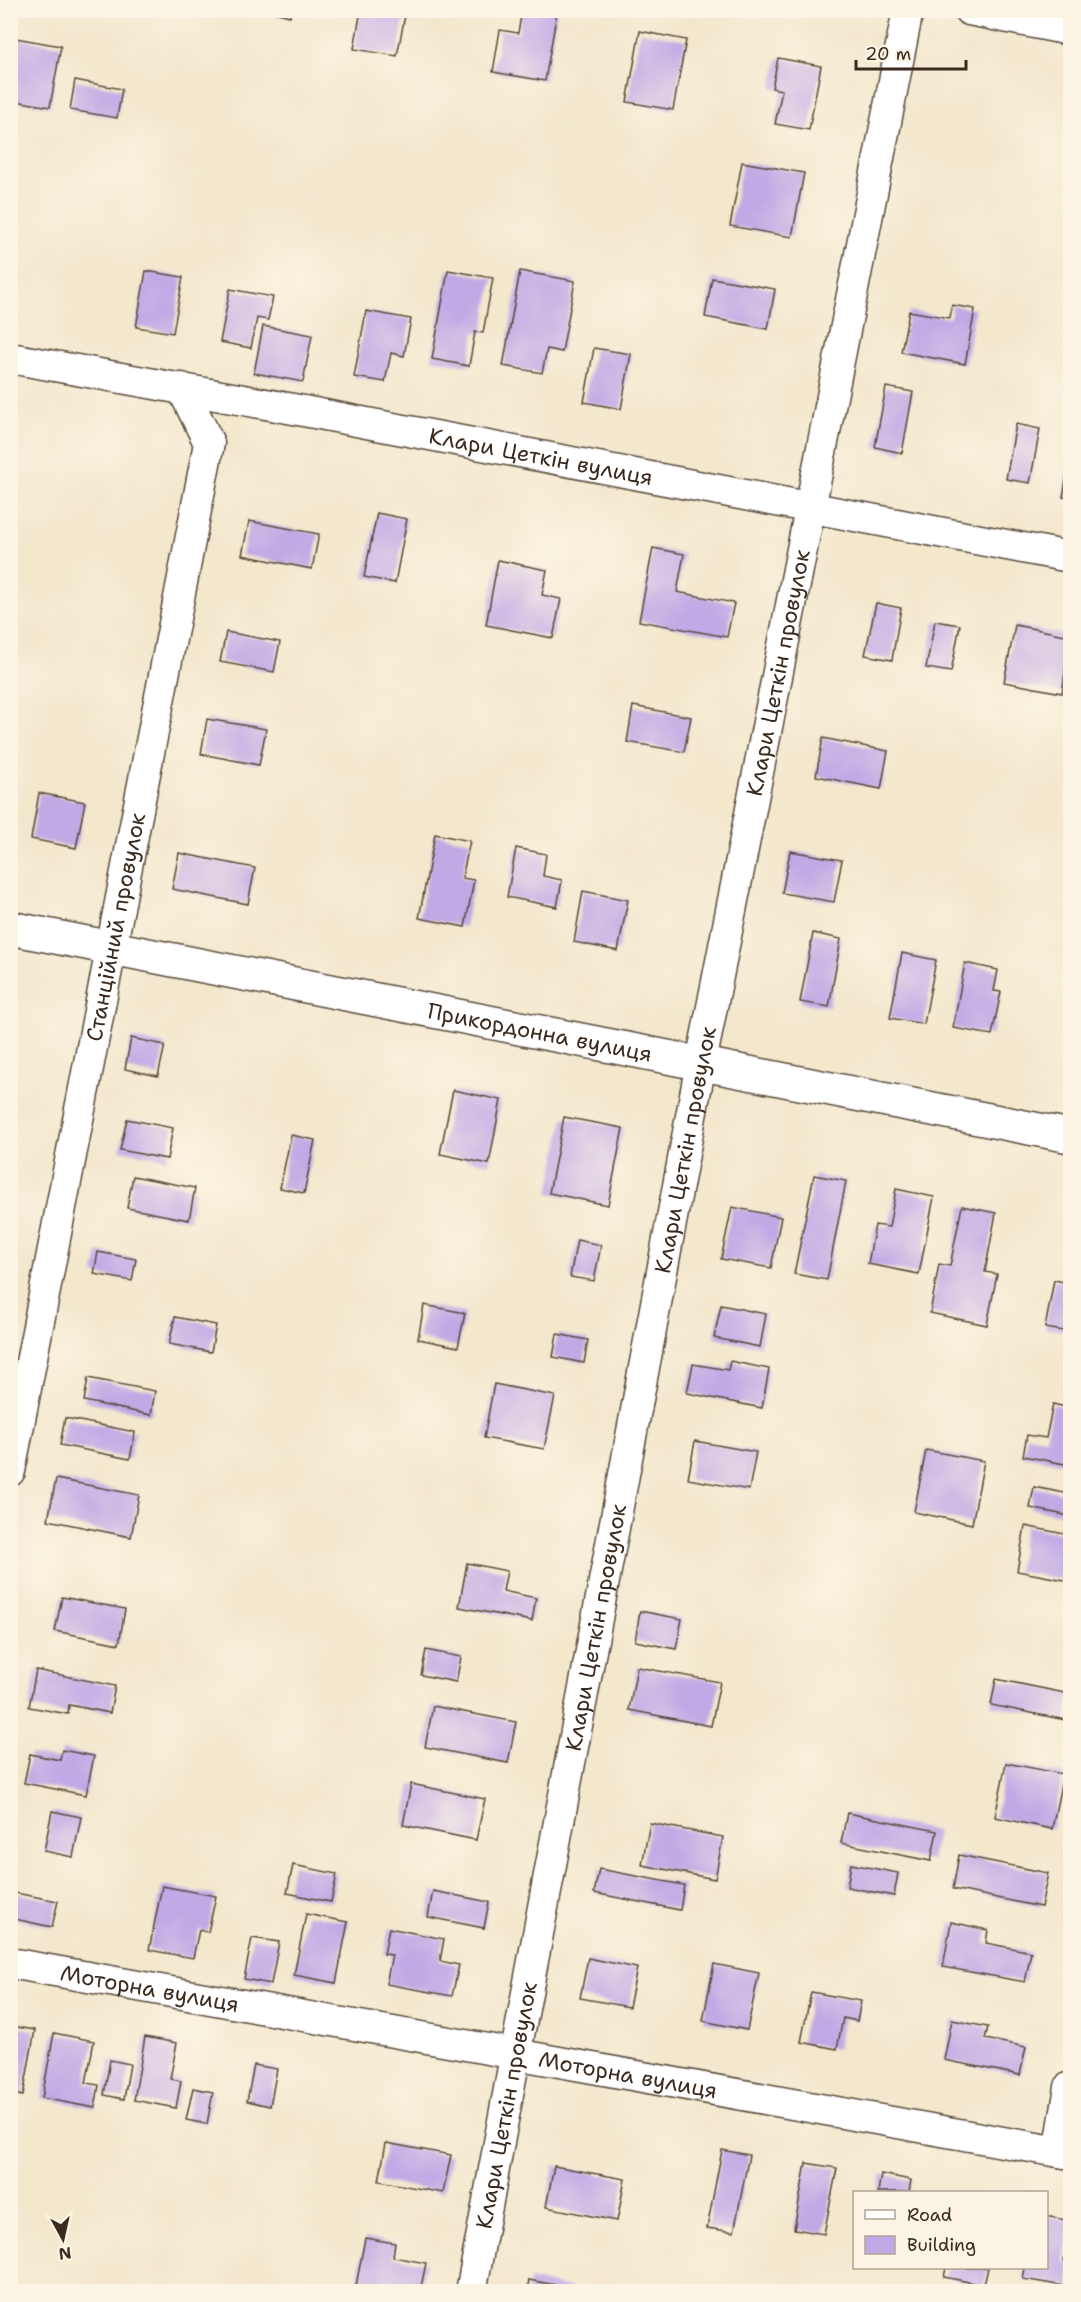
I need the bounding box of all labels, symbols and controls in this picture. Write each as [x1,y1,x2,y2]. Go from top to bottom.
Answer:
scale bar [856,33,966,71]
text: 20 m [865,42,911,66]
street label: Клари Цеткін вулиця [427,421,655,492]
street label: Клари Цеткін провулок [740,547,817,799]
street label: Станційний провулок [79,810,152,1044]
street label: Прикордонна вулиця [425,996,655,1069]
street label: Клари Цеткін провулок [648,1024,723,1276]
street label: Клари Цеткін провулок [559,1501,633,1754]
street label: Моторна вулиця [58,1958,241,2019]
street label: Клари Цеткін провулок [469,1979,544,2231]
street label: Моторна вулиця [536,2045,720,2105]
legend [853,2191,1048,2269]
text: Road [907,2203,952,2227]
north arrow [33,2209,93,2269]
text: Building [907,2233,976,2257]
text: N [57,2242,73,2265]

